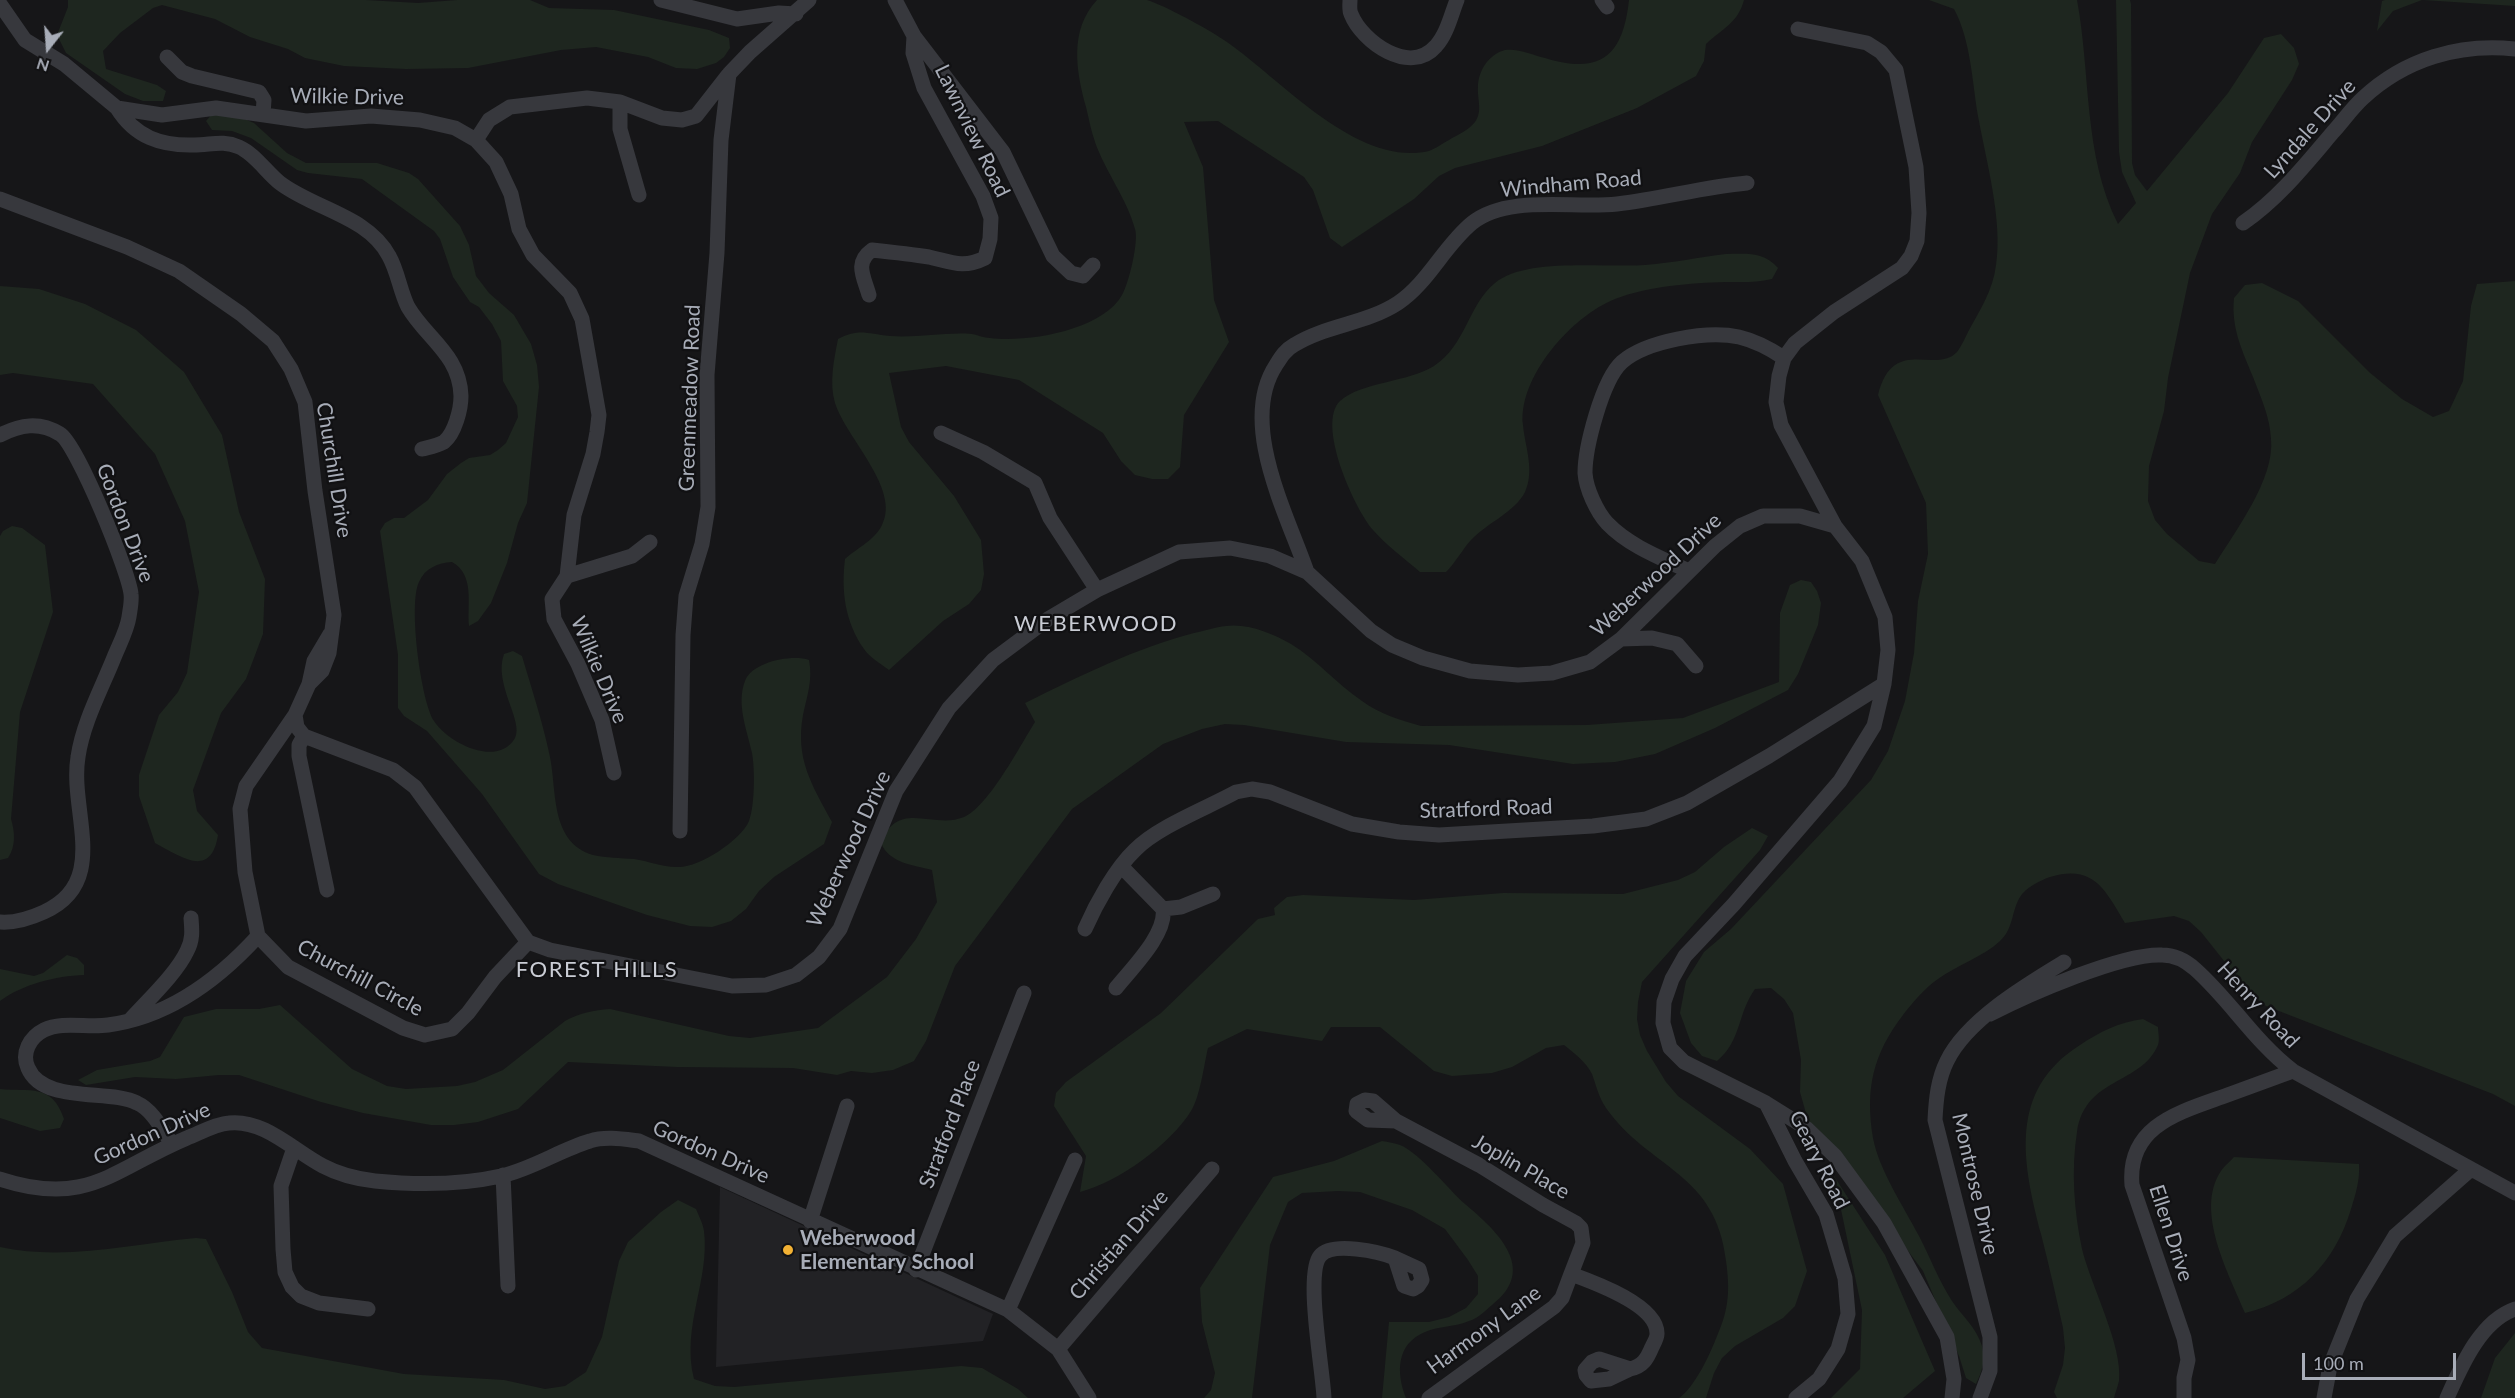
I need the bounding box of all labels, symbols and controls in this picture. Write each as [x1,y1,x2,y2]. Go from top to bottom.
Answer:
north arrow [18,18,78,78]
text: N [34,55,51,77]
street label: Lawnview Road [929,61,1015,201]
street label: Lyndale Drive [2259,74,2361,184]
street label: Wilkie Drive [290,83,404,111]
street label: Windham Road [1499,165,1643,203]
street label: Greenmeadow Road [674,304,706,492]
street label: Churchill Drive [311,400,357,540]
street label: Gordon Drive [91,460,159,586]
street label: Weberwood Drive [1585,508,1727,642]
district label: WEBERWOOD [1014,611,1178,637]
street label: Wilkie Drive [565,613,633,727]
street label: Weberwood Drive [802,767,896,931]
street label: Stratford Road [1419,794,1553,824]
street label: Churchill Circle [293,934,427,1022]
district label: FOREST HILLS [516,957,678,983]
street label: Henry Road [2212,957,2304,1053]
street label: Stratford Place [914,1056,986,1192]
street label: Gordon Drive [90,1097,214,1171]
street label: Geary Road [1783,1107,1855,1213]
street label: Montrose Drive [1946,1111,2004,1257]
street label: Gordon Drive [649,1115,773,1189]
street label: Joplin Place [1468,1129,1574,1205]
street label: Ellen Drive [2144,1181,2198,1285]
street label: Christian Drive [1064,1185,1174,1305]
place label: Weberwood Elementary School [800,1225,974,1275]
marker: Weberwood Elementary School [781,1243,795,1257]
street label: Harmony Lane [1422,1280,1546,1380]
scale bar [2305,1341,2460,1379]
text: 100 m [2313,1352,2364,1374]

